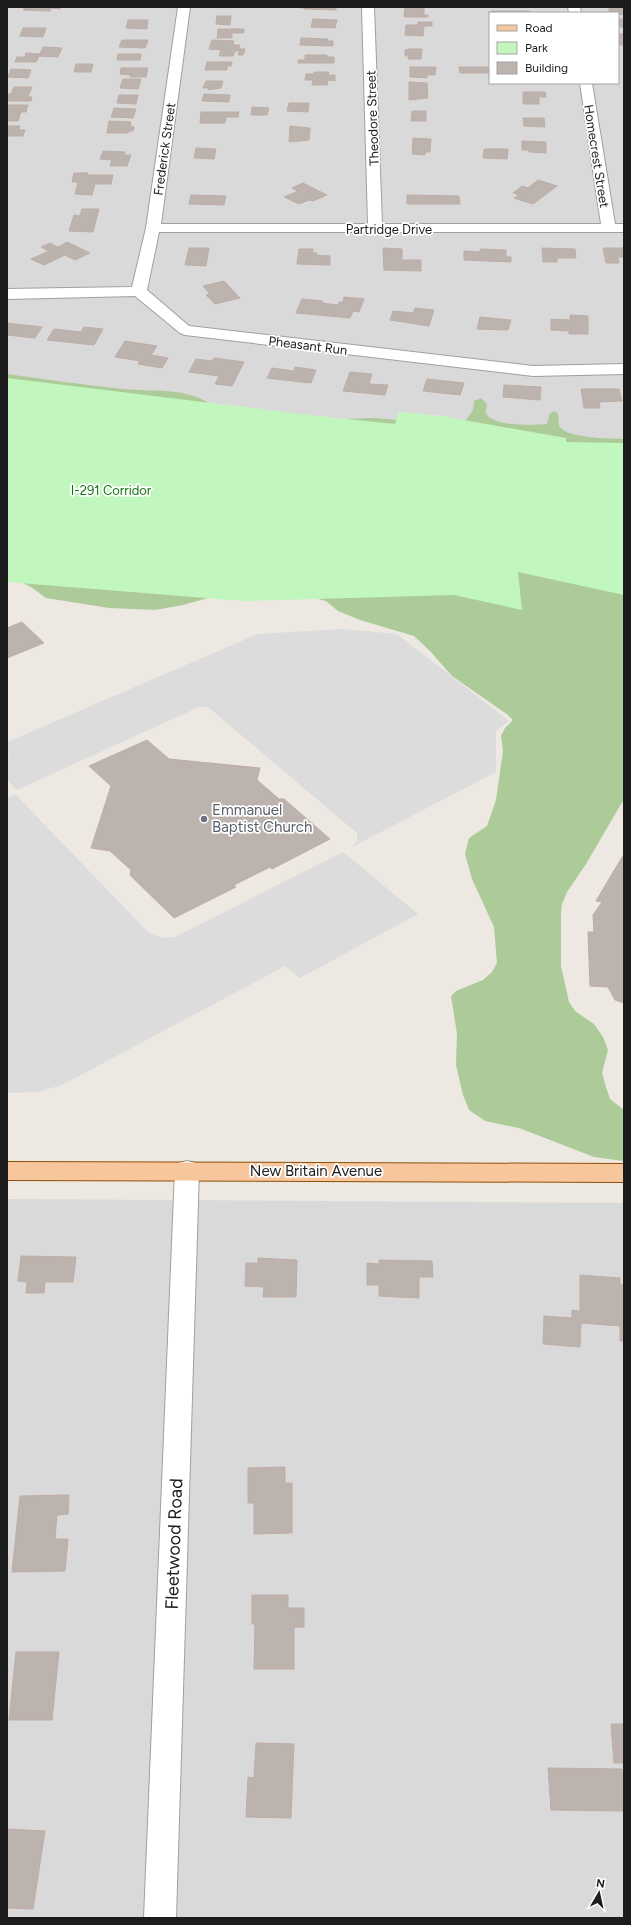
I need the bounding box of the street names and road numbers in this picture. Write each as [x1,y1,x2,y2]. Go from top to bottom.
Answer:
street label: Theodore Street [363,70,382,166]
street label: Frederick Street [151,102,178,196]
street label: Homecrest Street [581,103,612,209]
street label: Partridge Drive [346,222,432,237]
street label: Pheasant Run [268,333,348,358]
street label: New Britain Avenue [250,1162,382,1180]
street label: Fleetwood Road [161,1478,187,1610]

